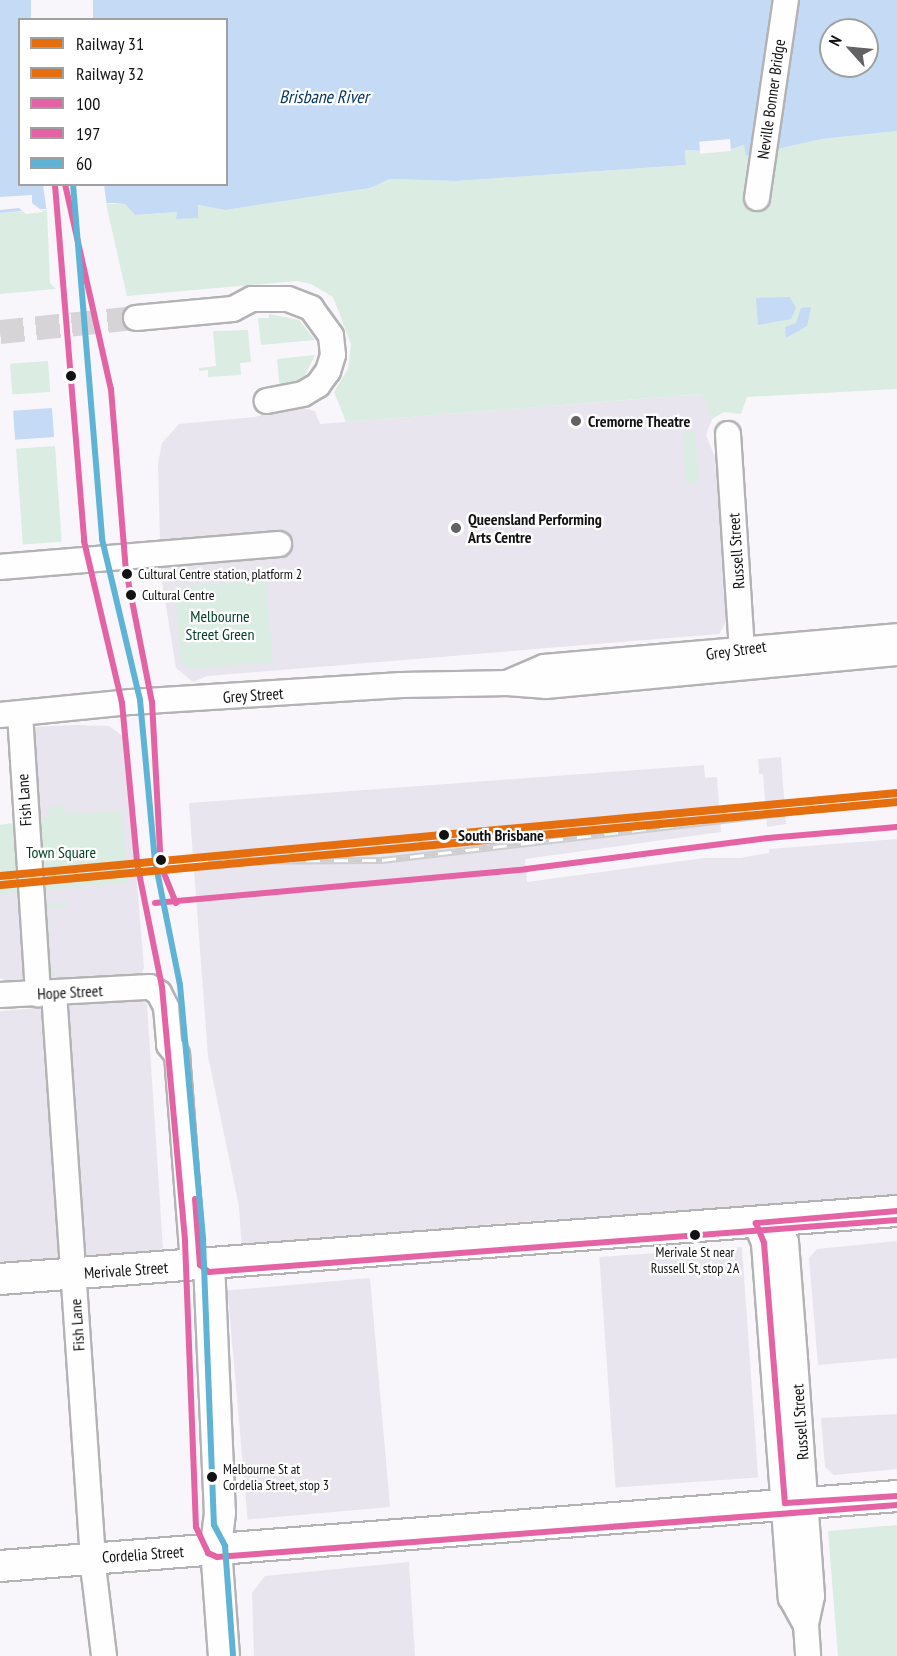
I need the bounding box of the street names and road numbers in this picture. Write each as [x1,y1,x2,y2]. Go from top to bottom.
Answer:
street label: Neville Bonner Bridge [753,38,789,160]
street label: Russell Street [724,512,748,590]
street label: Grey Street [704,636,768,664]
street label: Grey Street [222,683,284,707]
street label: Fish Lane [13,773,35,827]
street label: Hope Street [37,981,103,1003]
street label: Merivale Street [83,1257,169,1283]
street label: Fish Lane [66,1298,88,1352]
street label: Russell Street [788,1383,812,1461]
street label: Cordelia Street [102,1542,184,1566]

